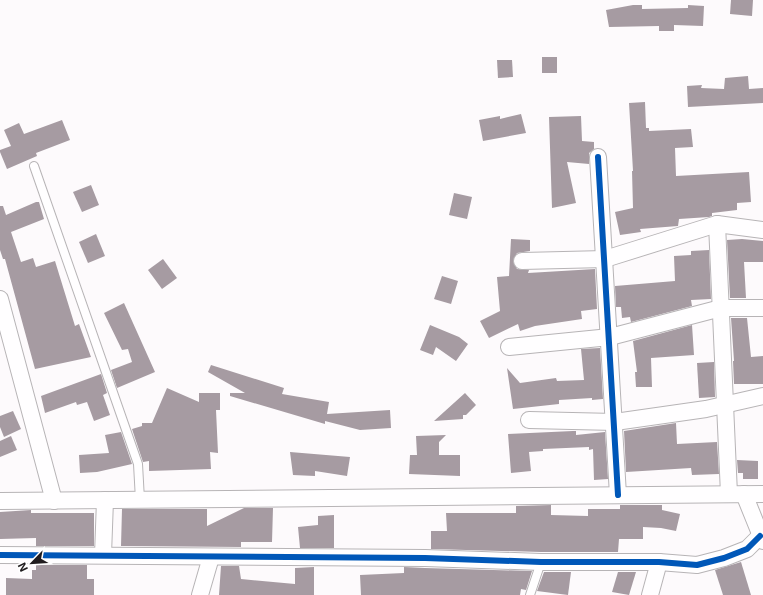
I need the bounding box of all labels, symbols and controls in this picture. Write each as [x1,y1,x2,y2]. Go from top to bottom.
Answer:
north arrow [12,543,52,583]
text: N [15,560,31,574]

